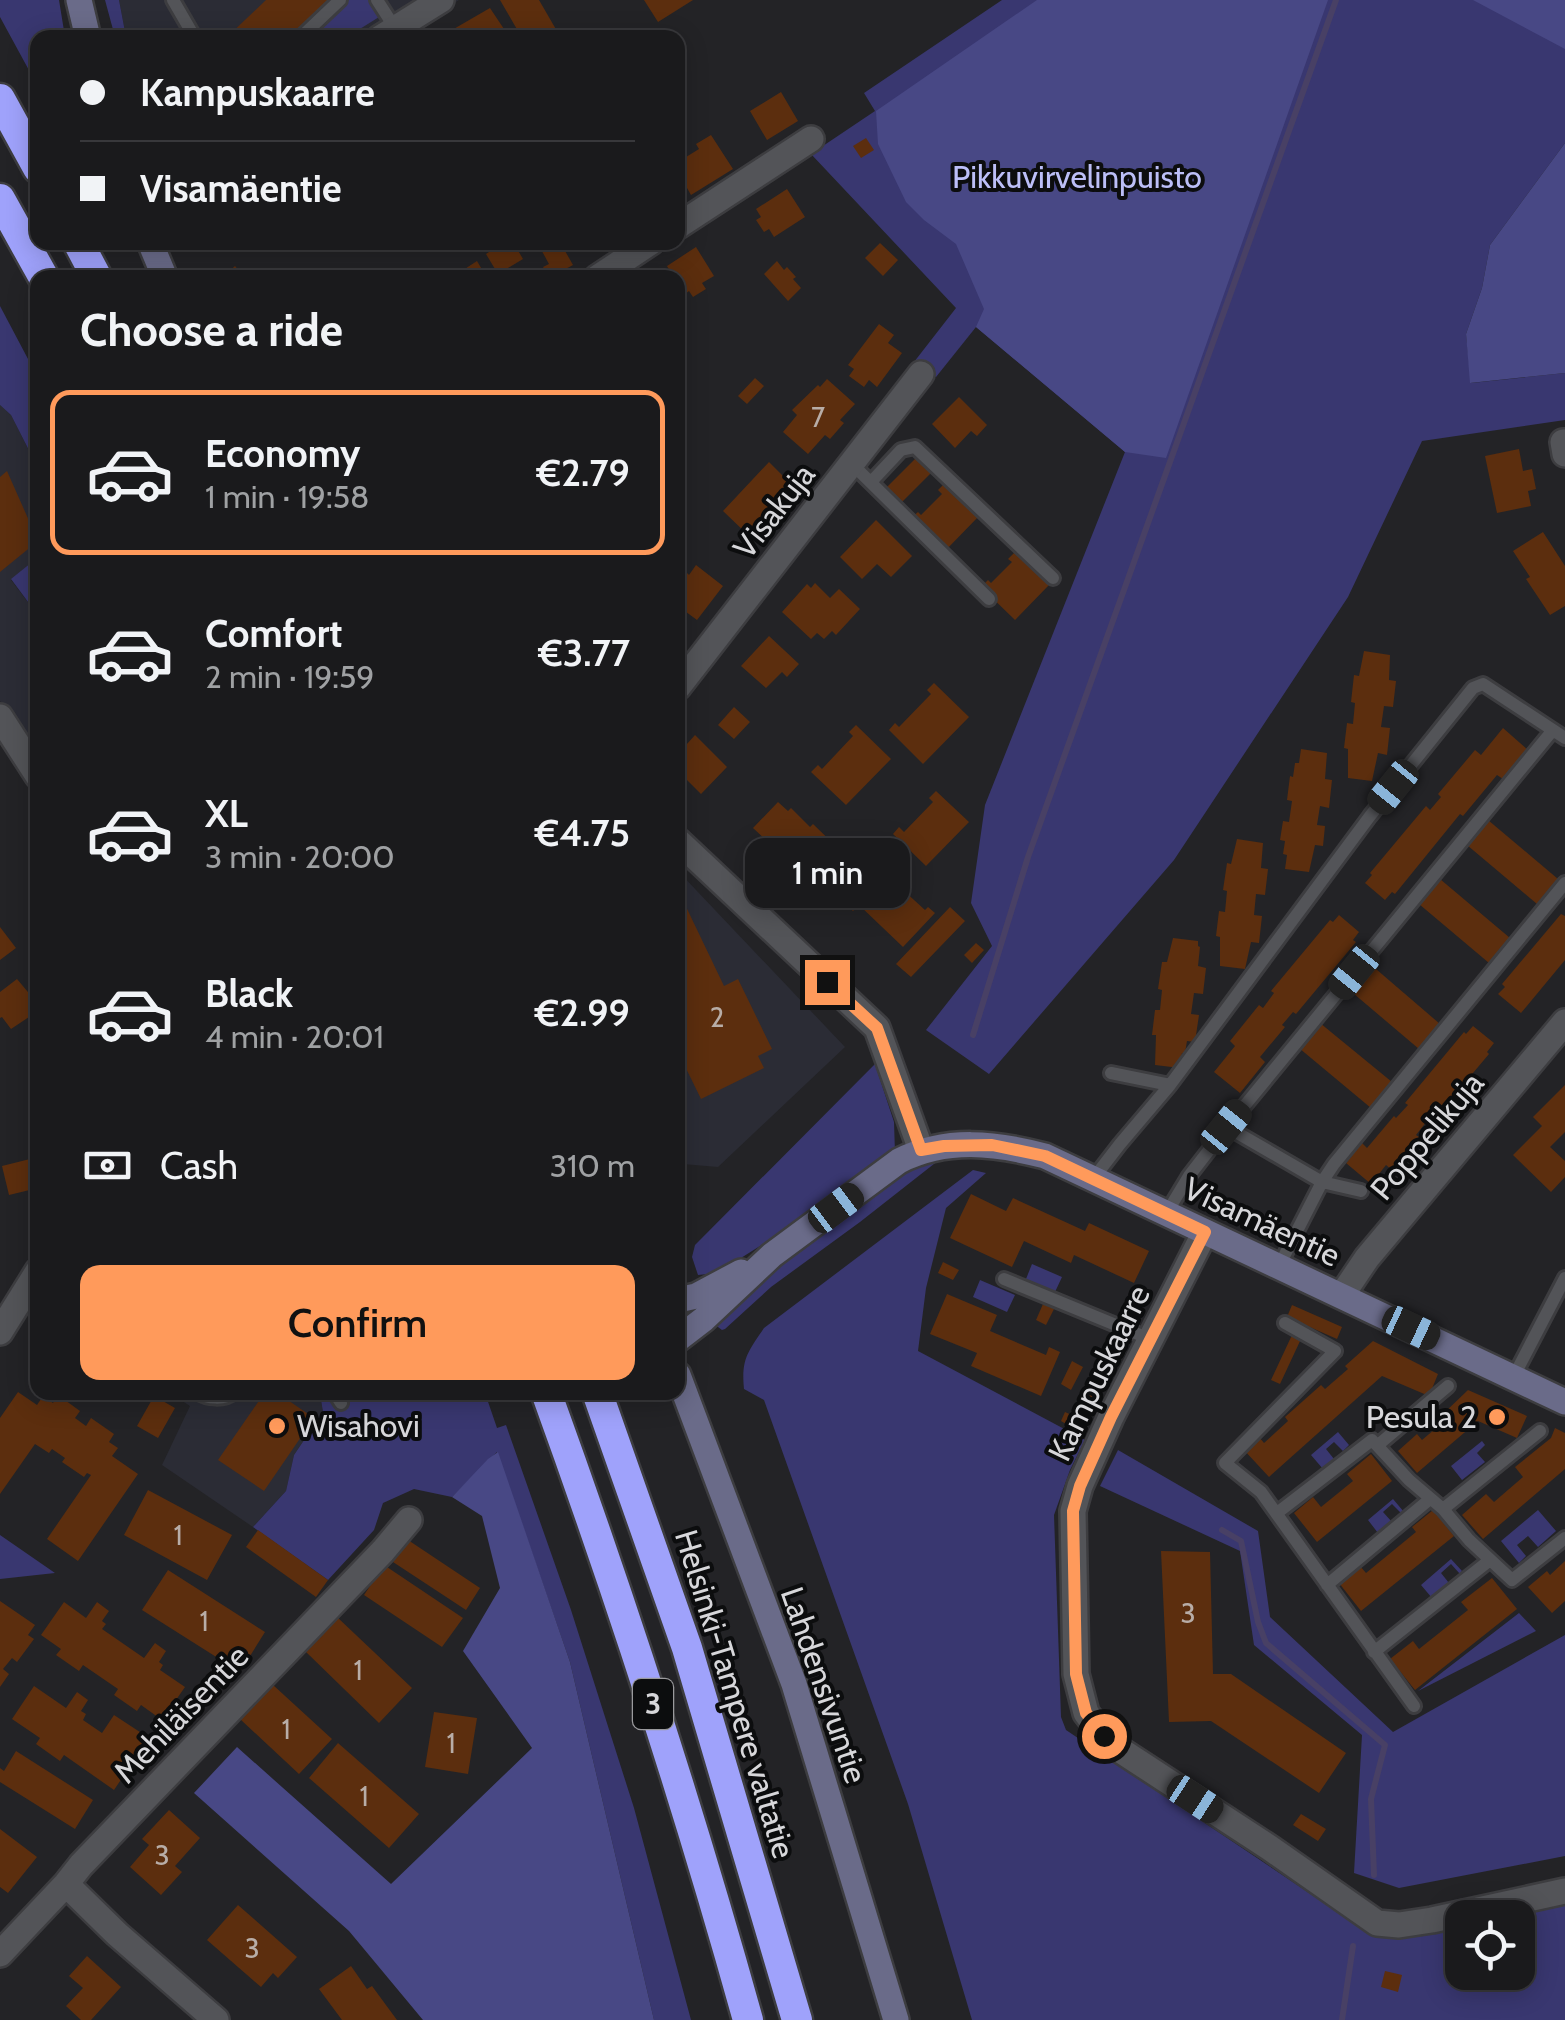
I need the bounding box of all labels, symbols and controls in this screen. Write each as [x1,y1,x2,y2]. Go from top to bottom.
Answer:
text: Kampuskaarre [140,69,375,116]
park label: Pikkuvirvelinpuisto [952,157,1202,196]
text: Visamäentie [140,165,341,212]
text: Choose a ride [80,303,343,357]
house number: 7 [811,400,825,434]
icon: car [85,428,175,518]
text: Economy [205,430,360,477]
text: €2.79 [536,449,630,496]
street label: Visakuja [725,455,823,566]
text: 1 min · 19:58 [205,477,369,516]
icon: car [85,608,175,698]
text: Comfort [205,610,342,657]
text: €3.77 [538,629,630,676]
text: 2 min · 19:59 [205,657,374,696]
car [1362,754,1424,820]
icon: car [85,788,175,878]
text: XL [205,790,248,837]
text: €4.75 [535,809,630,856]
text: 3 min · 20:00 [205,837,395,876]
callout: 1 min [744,837,910,907]
text: 1 min [792,853,863,892]
car [1323,939,1385,1005]
route end [805,960,850,1005]
icon: car [85,968,175,1058]
text: Black [205,970,293,1017]
text: €2.99 [535,989,630,1036]
house number: 2 [710,1000,724,1034]
text: 4 min · 20:01 [205,1017,384,1056]
street label: Poppelikuja [1362,1063,1492,1208]
car [1195,1094,1257,1160]
icon: cash [80,1138,135,1193]
text: Cash [160,1142,238,1189]
text: 310 m [550,1146,635,1185]
street label: Visamäentie [1178,1168,1346,1275]
car [803,1178,869,1238]
button: Confirm [80,1265,635,1380]
street label: Kampuskaarre [1039,1279,1158,1467]
car [1377,1302,1445,1354]
place label: Pesula 2 [1366,1397,1477,1436]
place label: Wisahovi [297,1406,420,1445]
marker: Pesula 2 [1486,1406,1508,1428]
marker: Wisahovi [266,1415,288,1437]
house number: 1 [173,1518,183,1552]
street label: Helsinki-Tampere valtatie [667,1525,804,1863]
street label: Lahdensivuntie [773,1582,876,1788]
house number: 3 [1180,1596,1196,1630]
house number: 1 [199,1604,209,1638]
street label: Mehiläisentie [105,1636,256,1791]
house number: 1 [353,1653,363,1687]
road number: 3 [633,1679,673,1729]
house number: 1 [281,1712,291,1746]
route start [1082,1714,1127,1759]
house number: 1 [446,1726,456,1760]
car [1162,1770,1228,1828]
house number: 1 [359,1779,369,1813]
house number: 3 [154,1838,170,1872]
map controls [1445,1900,1535,1990]
button: locate [1445,1900,1535,1990]
house number: 3 [244,1931,260,1965]

